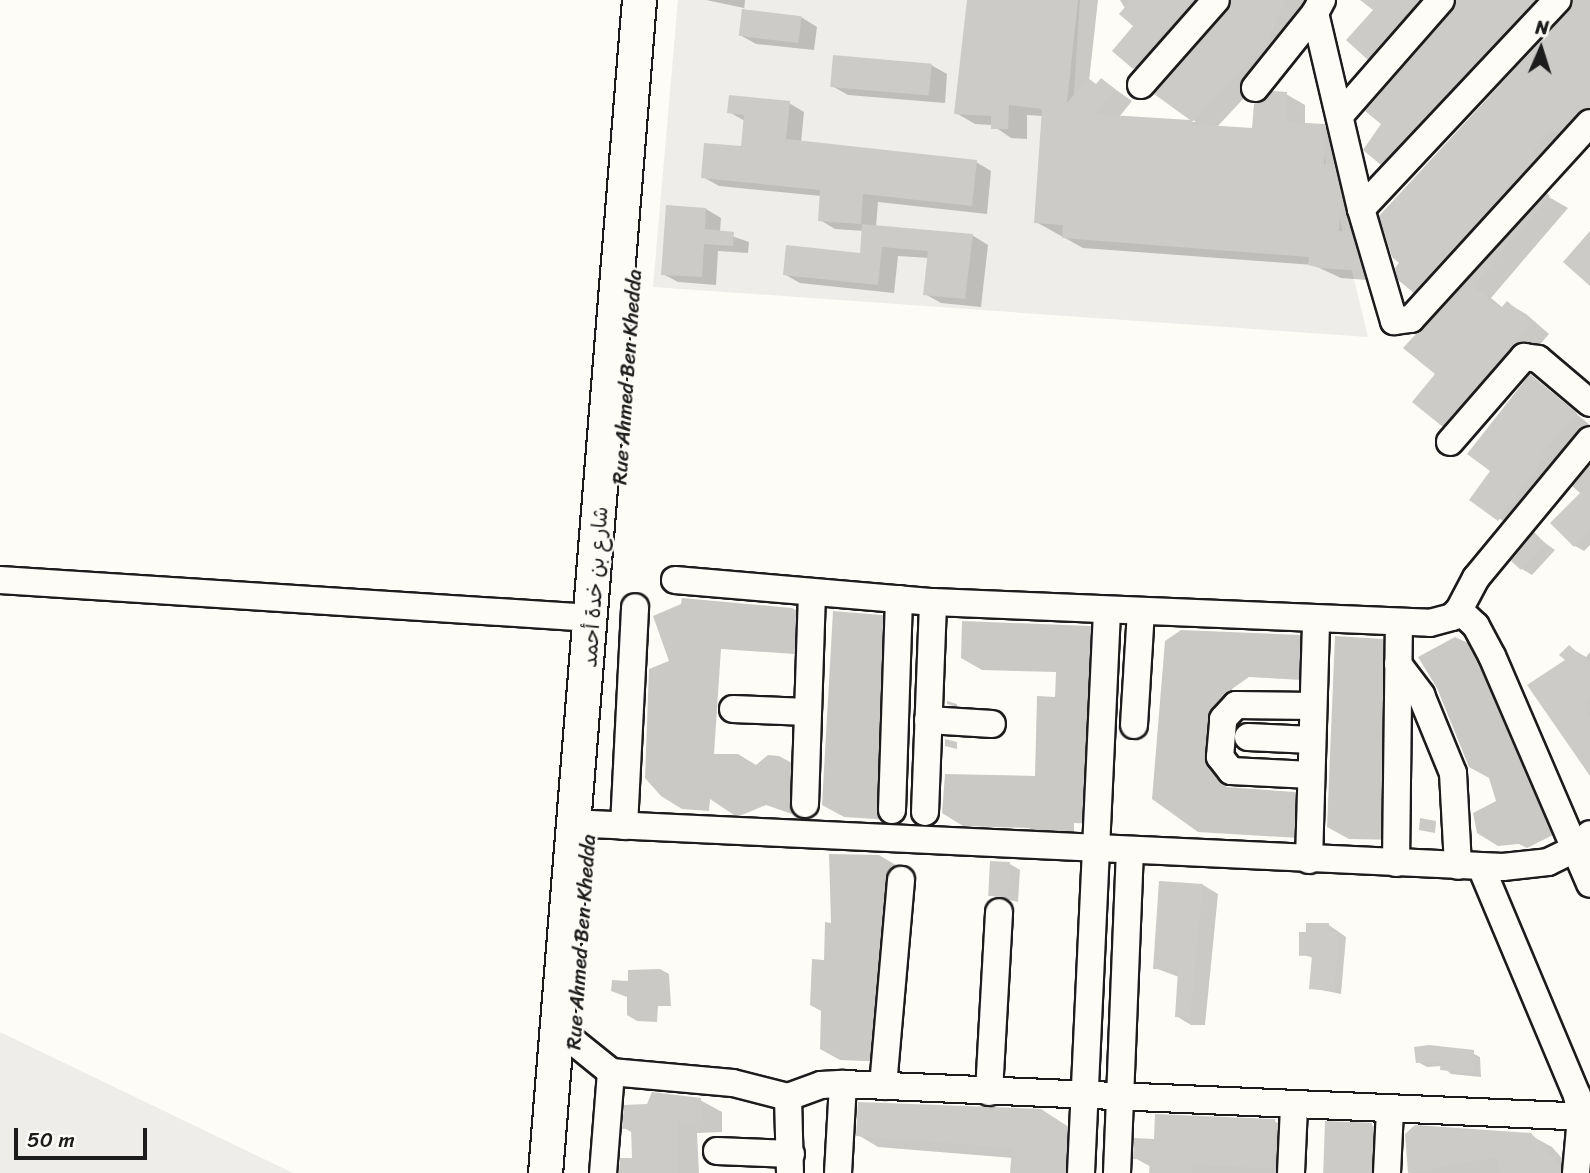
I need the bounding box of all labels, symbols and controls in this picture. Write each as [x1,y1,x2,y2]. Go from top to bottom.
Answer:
text: N [1535,11,1550,44]
north arrow [1506,14,1576,84]
street label: Rue Ahmed Ben Khedda [607,268,647,486]
street label: شارع بن خدة أحمد [577,506,613,668]
street label: Rue Ahmed Ben Khedda [561,833,601,1051]
scale bar [18,1114,150,1158]
text: 50 m [27,1121,75,1159]

